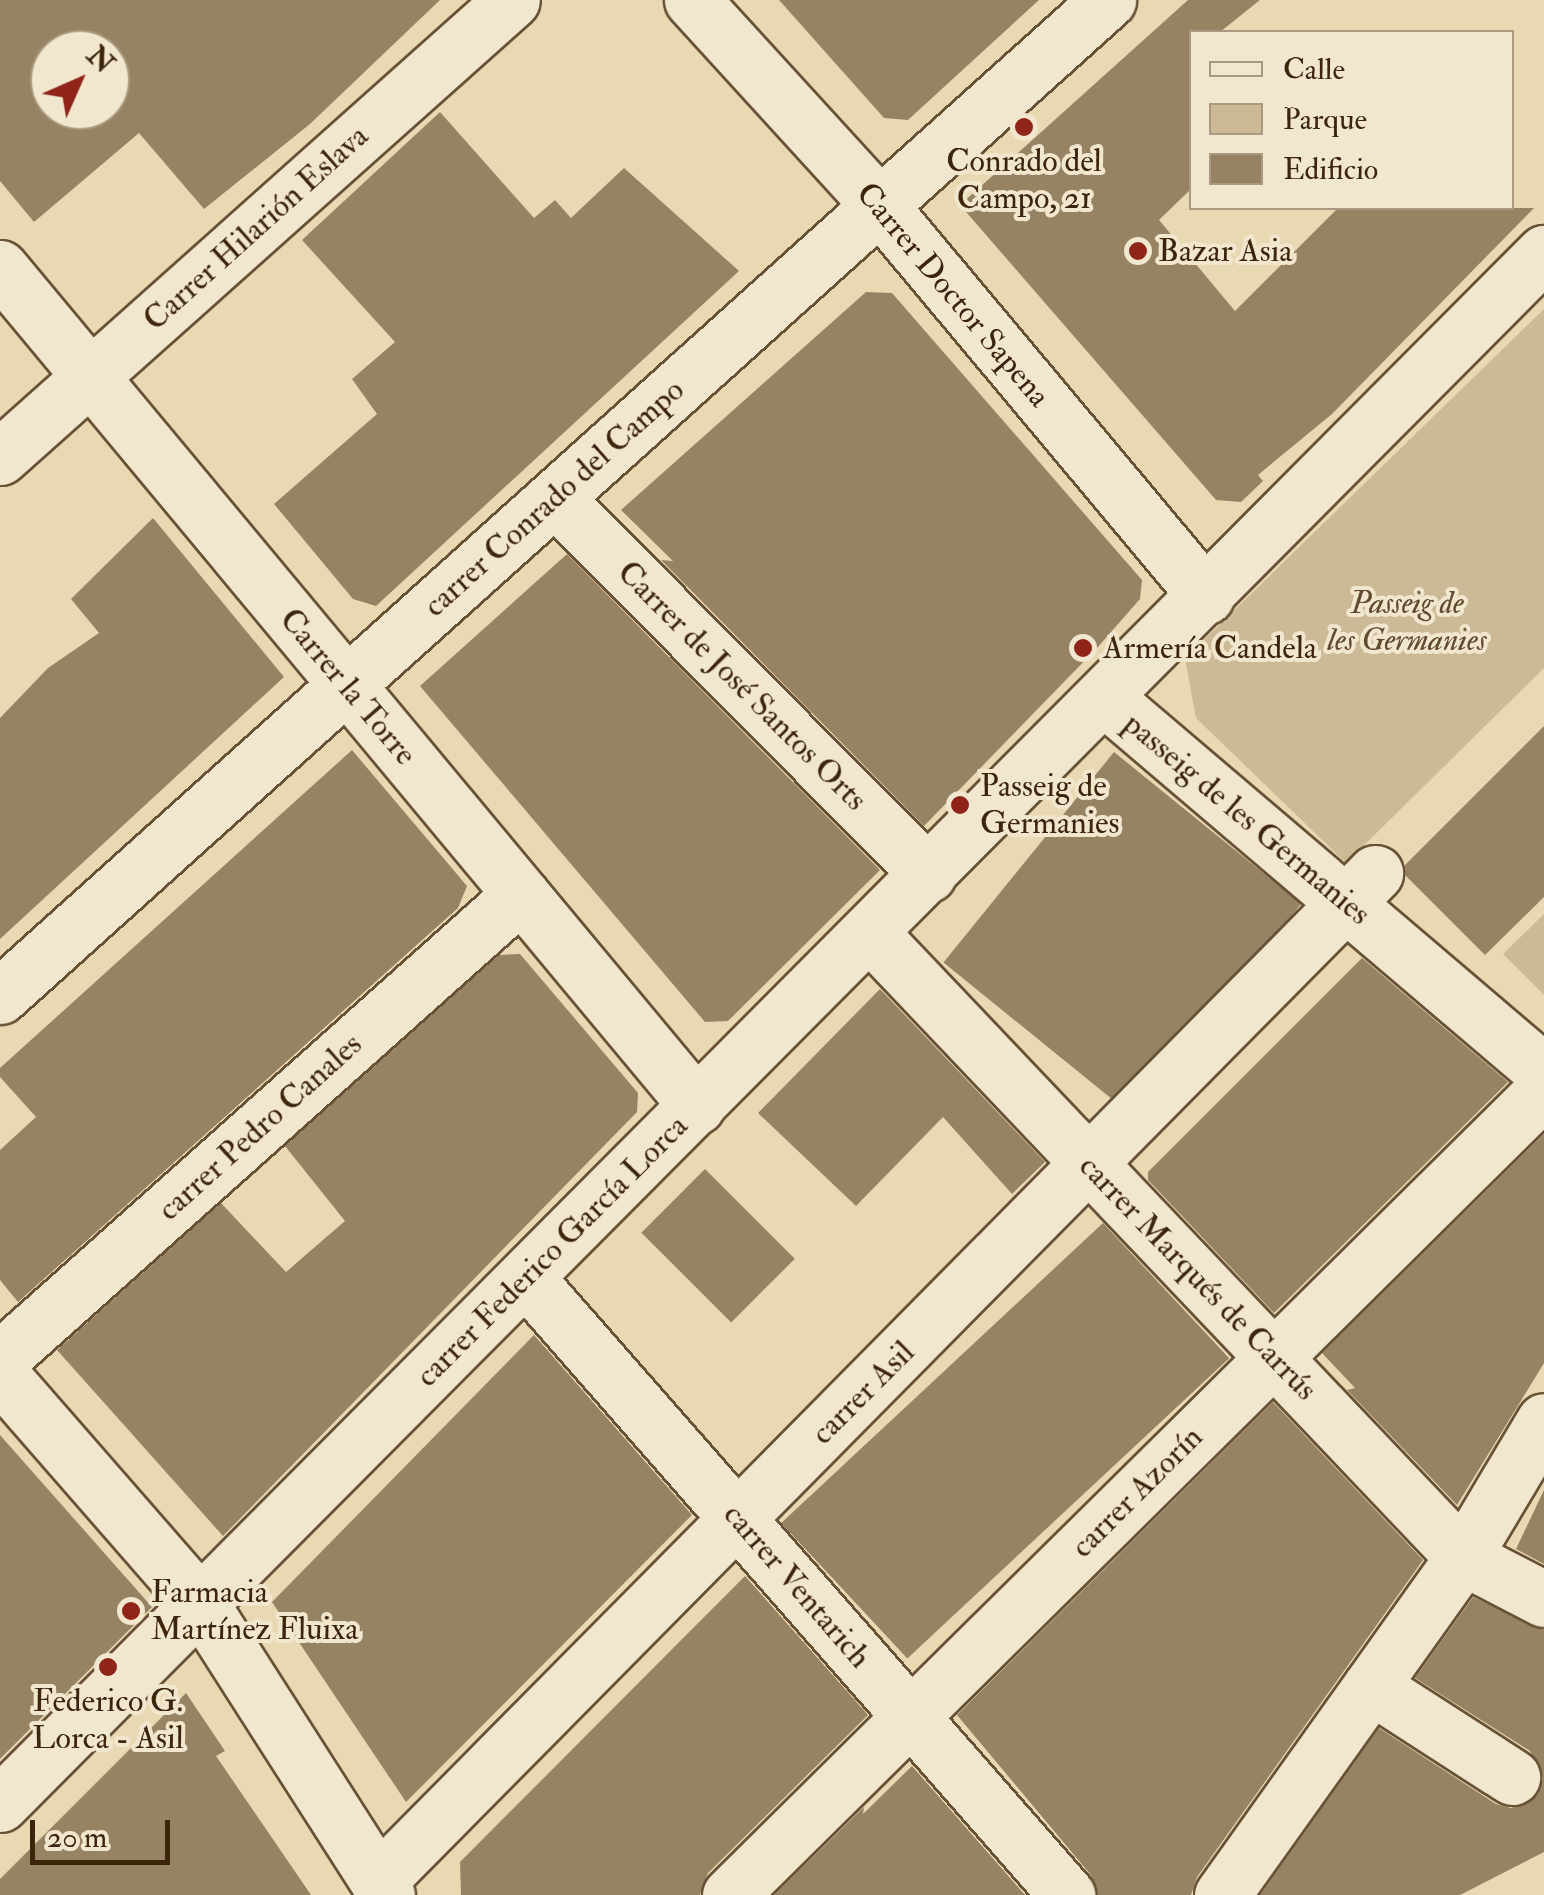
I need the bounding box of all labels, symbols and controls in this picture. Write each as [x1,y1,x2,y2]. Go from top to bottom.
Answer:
north arrow [30,30,130,130]
legend [1189,30,1514,210]
text: N [79,39,121,81]
text: Calle [1283,51,1345,88]
text: Parque [1283,101,1367,138]
marker: Conrado del Campo, 21 [1013,116,1035,138]
street label: Carrer Hilarión Eslava [136,117,376,339]
place label: Conrado del Campo, 21 [946,143,1102,218]
text: Edificio [1283,151,1378,188]
street label: Carrer Doctor Sapena [848,175,1058,415]
place label: Bazar Asia [1158,232,1292,270]
marker: Bazar Asia [1127,240,1149,262]
street label: carrer Conrado del Campo [416,371,692,625]
street label: Carrer de José Santos Orts [609,553,875,819]
park label: Passeig de les Germanies [1328,585,1486,660]
street label: Carrer la Torre [271,601,425,773]
place label: Armería Candela [1103,629,1317,667]
marker: Armería Candela [1072,637,1094,659]
street label: passeig de les Germanies [1116,705,1378,933]
place label: Passeig de Germanies [980,768,1119,843]
marker: Passeig de Germanies [949,794,971,816]
street label: carrer Pedro Canales [150,1025,370,1229]
street label: carrer Federico García Lorca [408,1107,696,1395]
street label: carrer Marqués de Carrús [1071,1148,1325,1408]
street label: carrer Asil [804,1334,922,1452]
street label: carrer Azorín [1063,1418,1211,1566]
street label: carrer Ventarich [715,1496,879,1676]
place label: Farmacia Martínez Fluixa [151,1574,358,1649]
marker: Farmacia Martínez Fluixa [120,1600,142,1622]
marker: Federico G. Lorca - Asil [97,1656,119,1678]
place label: Federico G. Lorca - Asil [32,1683,184,1758]
scale bar [35,1800,175,1862]
text: 20 m [47,1819,107,1856]

